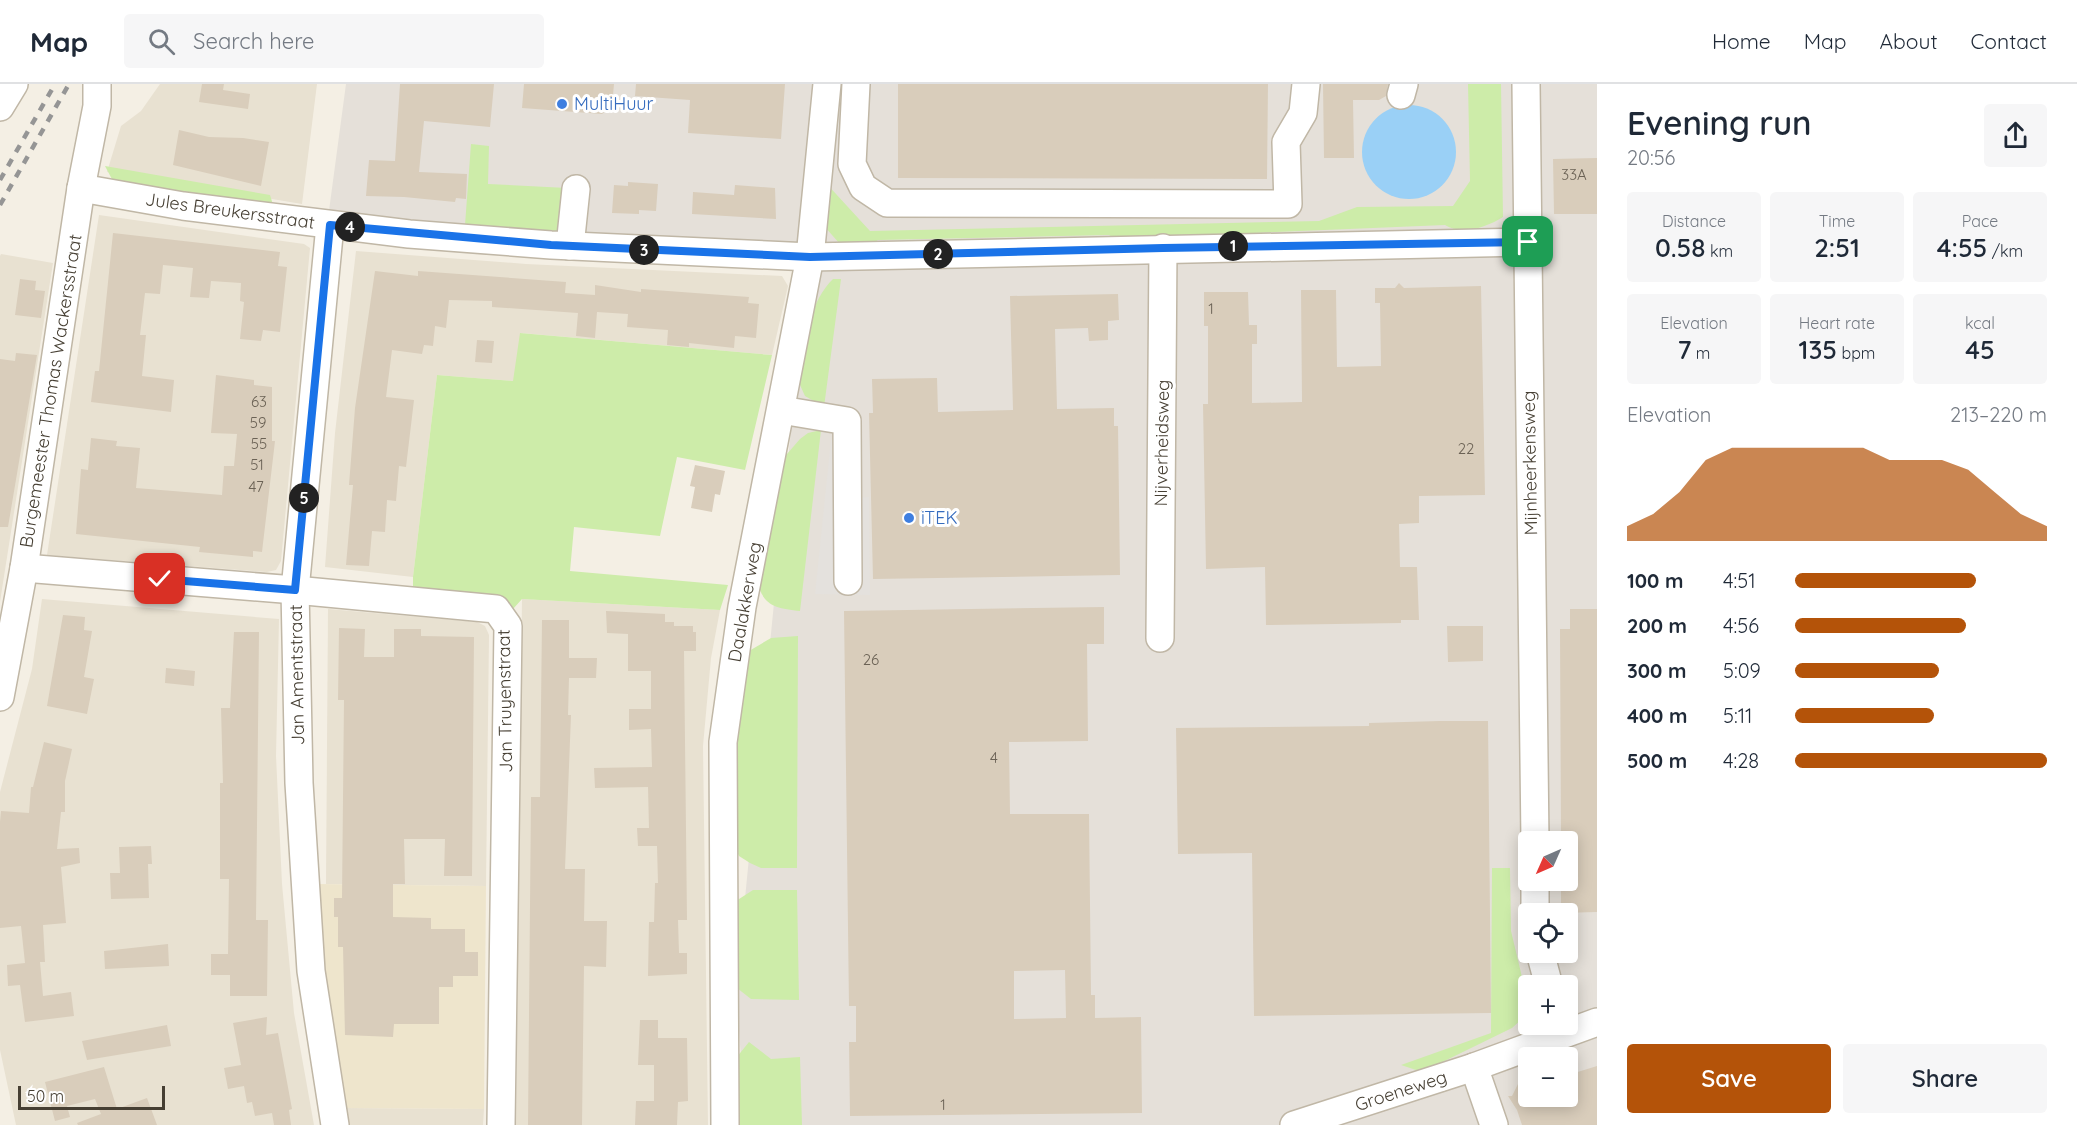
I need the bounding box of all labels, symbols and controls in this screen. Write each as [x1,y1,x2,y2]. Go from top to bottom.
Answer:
search box [124,14,544,68]
text: Map [30,24,88,59]
icon: search [145,25,178,58]
text: Search here [193,27,315,55]
text: Home [1712,28,1771,54]
text: Map [1804,28,1847,54]
text: About [1880,28,1938,54]
text: Contact [1971,28,2047,54]
place label: MultiHuur [574,92,654,115]
marker: MultiHuur [555,97,569,111]
text: Evening run [1627,102,1812,143]
button: share [1984,104,2047,167]
text: 20:56 [1627,145,1675,170]
house number: 33A [1561,165,1587,184]
street label: Jules Breukersstraat [144,187,316,234]
text: Distance [1662,211,1726,231]
text: Time [1819,211,1855,231]
text: Pace [1962,211,1998,231]
pin: 4 [335,212,365,242]
pin [1502,216,1553,267]
text: 4 [345,217,355,237]
icon: arrive [1511,225,1544,258]
pin: 1 [1218,231,1248,261]
text: 0.58 [1655,231,1706,264]
text: 2:51 [1814,231,1860,264]
text: 4:55 [1937,231,1987,264]
street label: Burgemeester Thomas Wackersstraat [14,233,87,549]
pin: 3 [629,235,659,265]
text: 1 [1230,236,1236,256]
pin: 2 [923,239,953,269]
text: 3 [640,240,648,260]
text: km [1706,241,1733,261]
text: /km [1987,241,2023,261]
text: 2 [933,244,943,264]
house number: 1 [1208,299,1214,318]
text: Elevation [1660,313,1728,333]
text: Heart rate [1799,313,1875,333]
text: kcal [1965,313,1995,333]
text: 7 [1678,333,1692,366]
text: 135 [1799,333,1837,366]
text: 45 [1965,333,1995,366]
text: m [1692,343,1710,363]
text: bpm [1837,343,1875,363]
street label: Nijverheidsweg [1149,379,1174,507]
street label: Mijnheerkensweg [1517,391,1542,535]
house number: 63 [251,392,267,411]
text: Elevation [1627,402,1711,427]
text: 213–220 m [1950,402,2047,427]
house number: 59 [250,413,266,432]
house number: 55 [251,434,267,453]
house number: 22 [1458,439,1474,458]
house number: 51 [250,455,264,474]
house number: 47 [248,477,264,496]
pin: 5 [289,483,319,513]
text: 5 [299,488,309,508]
place label: iTEK [921,506,958,529]
marker: iTEK [902,511,916,525]
street label: Daalakkerweg [723,540,766,664]
pin [134,553,185,604]
icon: check [143,562,176,595]
text: 100 m [1627,568,1683,593]
text: 4:51 [1723,568,1756,593]
street label: Jan Amentstraat [284,604,309,746]
text: 200 m [1627,613,1687,638]
text: 4:56 [1723,613,1759,638]
street label: Jan Truyenstraat [492,629,517,773]
house number: 26 [863,650,879,669]
text: 300 m [1627,658,1686,683]
text: 5:09 [1723,658,1761,683]
text: 400 m [1627,703,1687,728]
text: 5:11 [1723,703,1752,728]
house number: 4 [990,748,998,767]
text: 500 m [1627,748,1687,773]
text: 4:28 [1723,748,1759,773]
north arrow [1518,831,1578,891]
map controls [1518,831,1578,1107]
button: locate [1518,903,1578,963]
button: + [1518,975,1578,1035]
button: Save [1627,1044,1831,1113]
button: Share [1843,1044,2047,1113]
button: − [1518,1047,1578,1107]
street label: Groeneweg [1352,1065,1450,1116]
scale bar [18,1083,165,1110]
text: 50 m [27,1086,64,1106]
house number: 1 [940,1095,946,1114]

